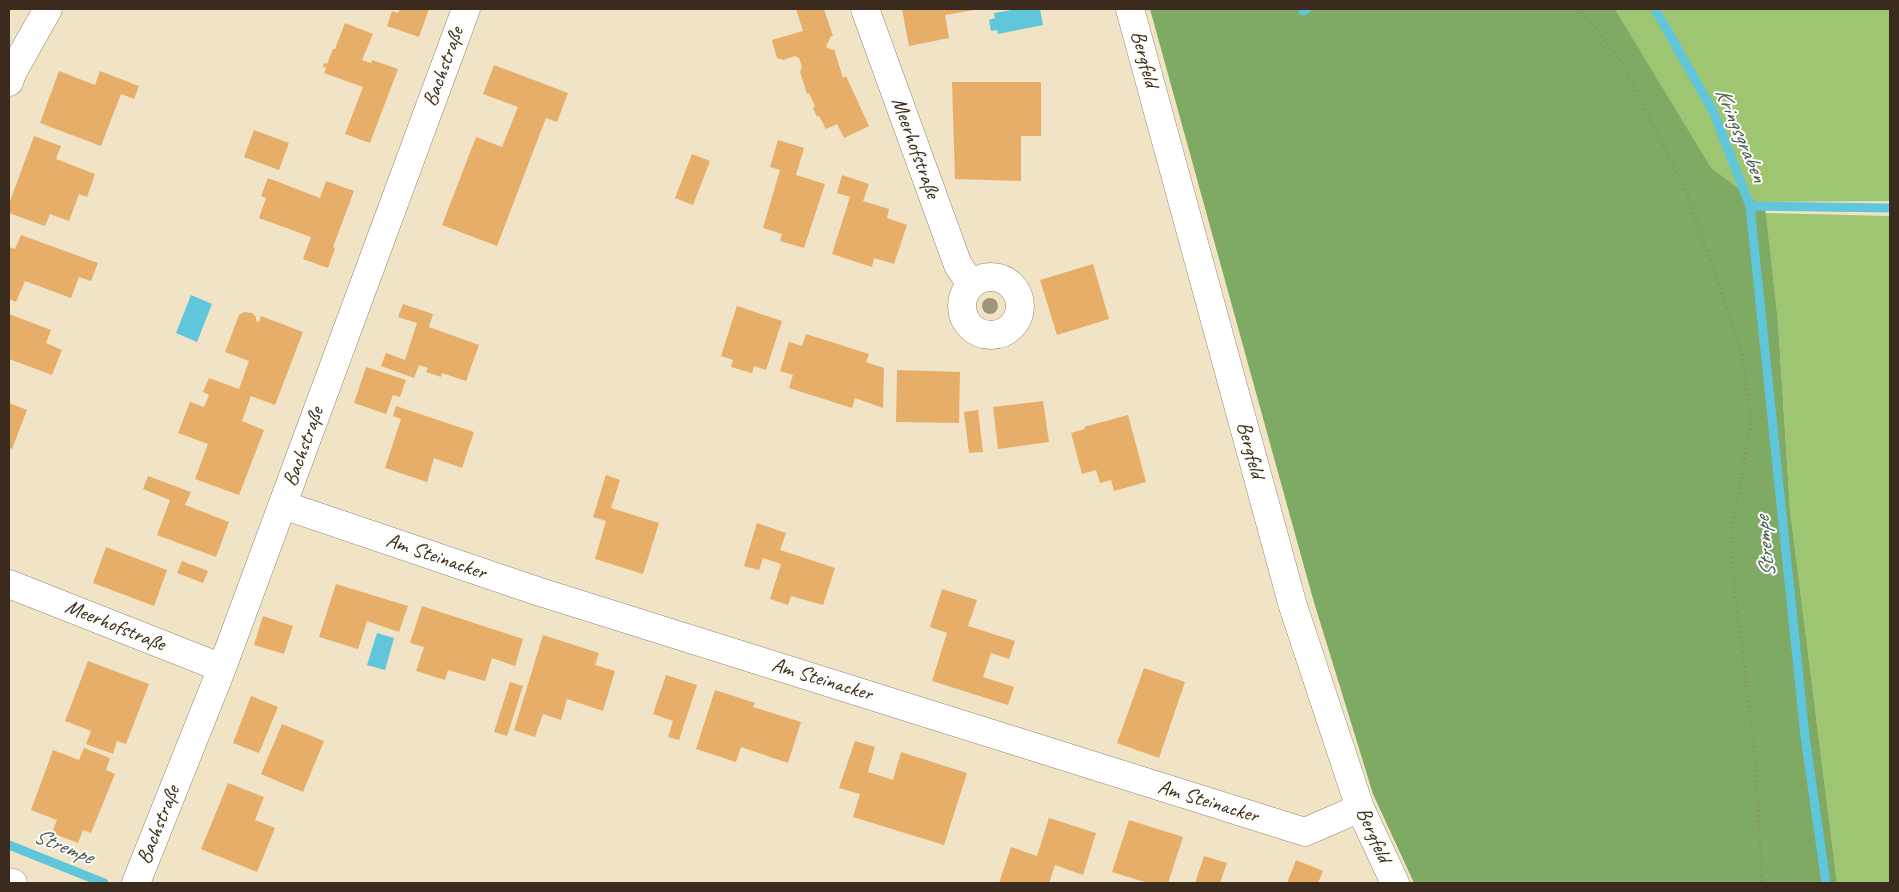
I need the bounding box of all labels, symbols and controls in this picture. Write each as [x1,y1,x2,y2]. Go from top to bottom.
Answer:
street label: Bachstraße [418,24,470,110]
street label: Bergfeld [1124,28,1164,90]
water label: Kringsgraben [1708,84,1772,186]
street label: Meerhofstraße [885,94,945,202]
street label: Bachstraße [278,404,330,490]
street label: Bergfeld [1230,419,1270,481]
water label: Strempe [1750,515,1782,579]
street label: Am Steinacker [383,528,489,586]
street label: Meerhofstraße [61,595,169,657]
street label: Am Steinacker [769,653,875,707]
street label: Am Steinacker [1155,775,1261,829]
street label: Bachstraße [132,782,186,868]
street label: Bergfeld [1350,804,1396,866]
water label: Strempe [30,823,96,871]

